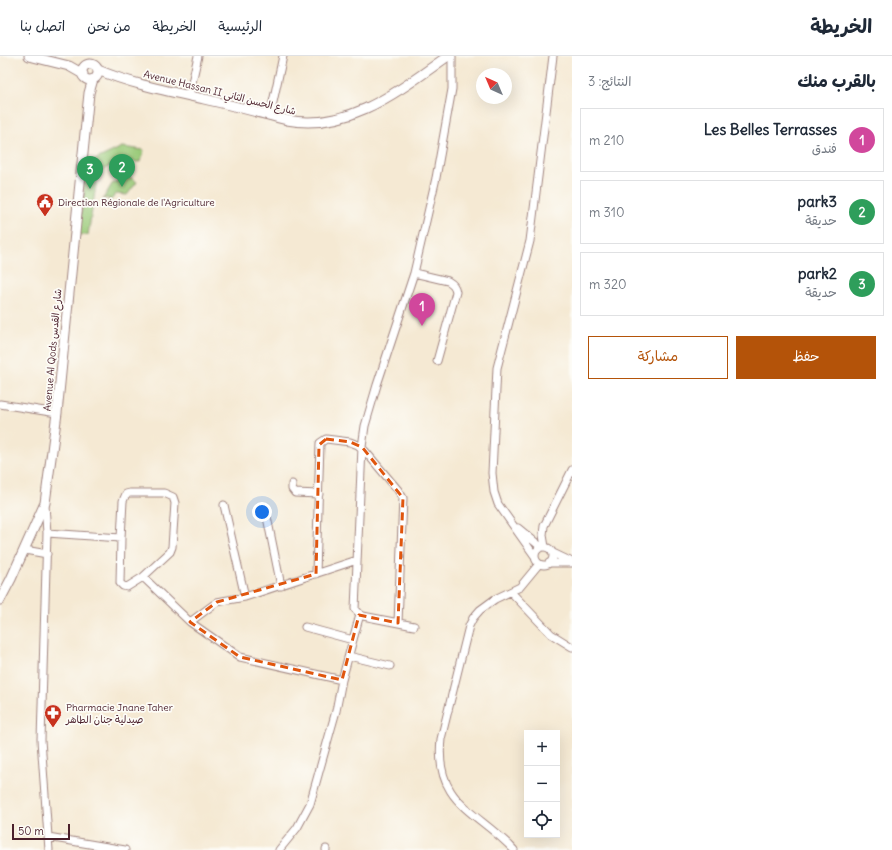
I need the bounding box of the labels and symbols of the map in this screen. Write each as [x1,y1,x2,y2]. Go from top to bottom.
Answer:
street label: Avenue Hassan II شارع الحسن الثاني [142,67,298,121]
north arrow [476,68,512,104]
pin: 2 [109,154,135,187]
pin: 3 [77,156,103,189]
public building icon: Direction Régionale de l'Agriculture [35,192,55,217]
place label: Direction Régionale de l'Agriculture [58,196,215,209]
street label: Avenue Al Qods شارع القدس [41,288,65,412]
pin: 1 [409,293,435,326]
your location [252,502,272,522]
place label: Pharmacie Jnane Taher صيدلية جنان الطاهر [65,701,173,726]
pharmacy icon: Pharmacie Jnane Taher صيدلية جنان الطاهر [43,703,63,728]
scale bar [12,822,70,841]

